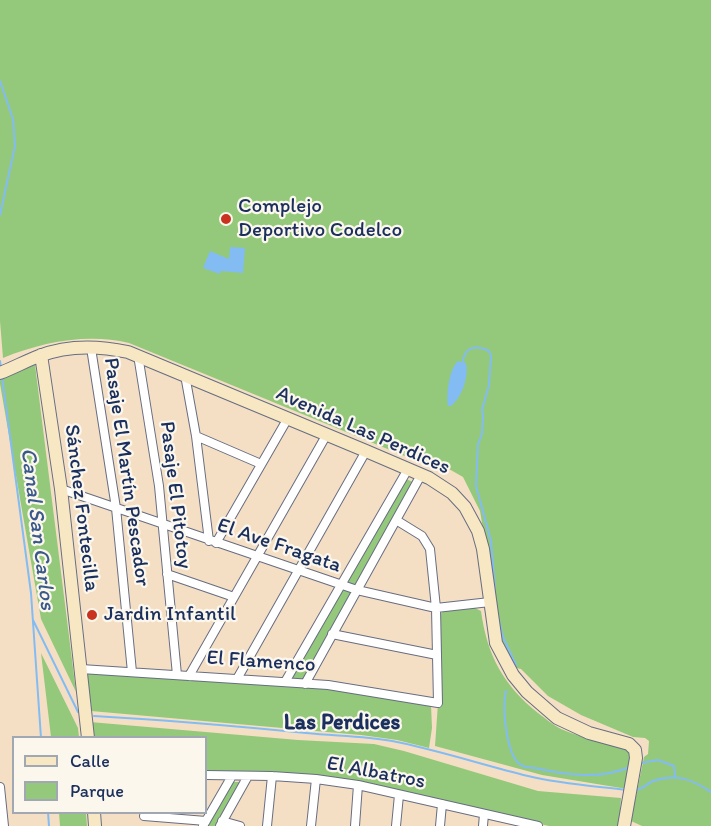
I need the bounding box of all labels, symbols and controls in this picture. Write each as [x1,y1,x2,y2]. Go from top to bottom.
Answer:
place label: Complejo Deportivo Codelco [238,194,402,244]
marker: Complejo Deportivo Codelco [219,212,233,226]
street label: Pasaje El Martín Pescador [97,356,155,588]
street label: Avenida Las Perdices [272,381,454,481]
street label: Pasaje El Pitotoy [153,420,197,570]
street label: Sánchez Fontecilla [58,423,104,593]
water label: Canal San Carlos [14,447,60,611]
street label: El Ave Fragata [214,513,344,579]
place label: Jardin Infantil [104,602,236,628]
marker: Jardin Infantil [85,608,99,622]
street label: El Flamenco [206,646,316,678]
district label: Las Perdices [284,710,400,736]
legend [12,736,207,814]
text: Calle [70,750,110,772]
street label: El Albatros [325,751,427,795]
text: Parque [70,780,124,802]

